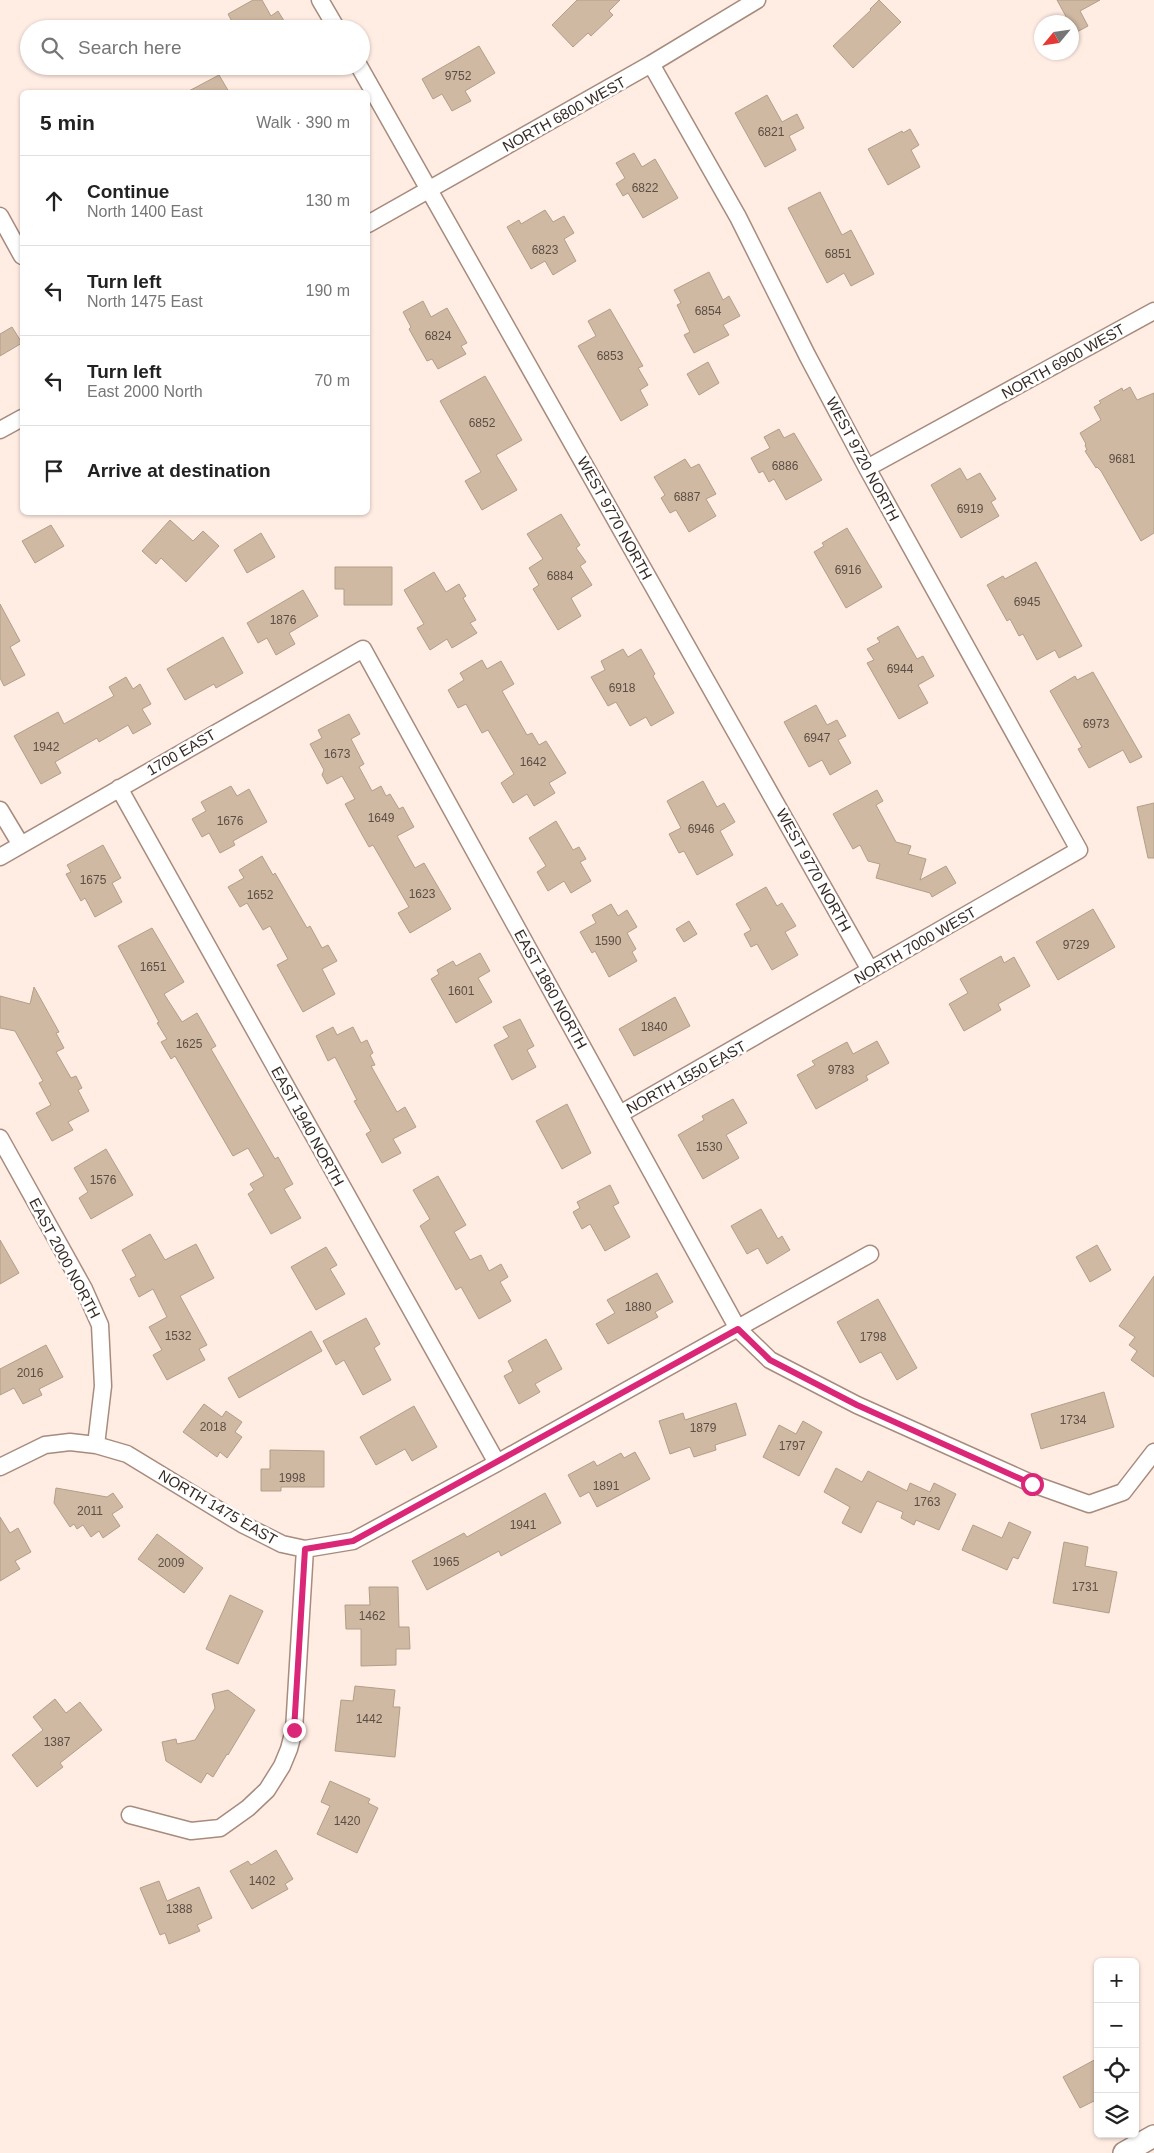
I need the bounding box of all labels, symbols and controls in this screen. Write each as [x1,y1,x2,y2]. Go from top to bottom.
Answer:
north arrow [1034,15,1079,60]
search box [20,20,370,75]
icon: search [38,34,66,62]
text: Search here [78,37,182,58]
house number: 9752 [445,69,472,83]
street label: NORTH 6800 WEST [499,73,629,155]
text: 5 min [40,111,95,134]
text: Walk · 390 m [256,114,350,131]
house number: 6821 [758,125,785,139]
text: Continue [87,181,169,202]
house number: 6822 [632,181,659,195]
icon: ahead [40,187,68,215]
text: 130 m [306,192,350,209]
text: North 1400 East [87,203,203,220]
house number: 6823 [532,243,559,257]
house number: 6851 [825,247,852,261]
text: Turn left [87,271,162,292]
icon: left [40,277,68,305]
text: 190 m [306,282,350,299]
text: North 1475 East [87,293,203,310]
house number: 6854 [695,304,722,318]
street label: NORTH 6900 WEST [998,320,1128,402]
house number: 6824 [425,329,452,343]
house number: 6853 [597,349,624,363]
text: Turn left [87,361,162,382]
icon: left [40,367,68,395]
text: 70 m [314,372,350,389]
text: East 2000 North [87,383,203,400]
street label: WEST 9720 NORTH [823,394,903,524]
house number: 6852 [469,416,496,430]
house number: 9681 [1109,452,1136,466]
street label: WEST 9770 NORTH [574,454,656,582]
icon: arrive [40,457,68,485]
house number: 6886 [772,459,799,473]
text: Arrive at destination [87,460,271,481]
house number: 6887 [674,490,701,504]
house number: 6919 [957,502,984,516]
house number: 6916 [835,563,862,577]
house number: 6884 [547,569,574,583]
house number: 6945 [1014,595,1041,609]
house number: 1876 [270,613,297,627]
house number: 6944 [887,662,914,676]
house number: 6918 [609,681,636,695]
house number: 6973 [1083,717,1110,731]
street label: 1700 EAST [144,725,218,779]
house number: 6947 [804,731,831,745]
house number: 1942 [33,740,60,754]
house number: 1673 [324,747,351,761]
house number: 1642 [520,755,547,769]
street label: WEST 9770 NORTH [773,806,855,934]
house number: 1649 [368,811,395,825]
house number: 1676 [217,814,244,828]
house number: 6946 [688,822,715,836]
house number: 1675 [80,873,107,887]
house number: 1623 [409,887,436,901]
house number: 1652 [247,888,274,902]
street label: NORTH 7000 WEST [851,903,979,987]
street label: EAST 1860 NORTH [511,926,591,1052]
house number: 1590 [595,934,622,948]
house number: 9729 [1063,938,1090,952]
house number: 1651 [140,960,167,974]
house number: 1601 [448,984,475,998]
house number: 1840 [641,1020,668,1034]
house number: 1625 [176,1037,203,1051]
street label: NORTH 1550 EAST [623,1037,749,1117]
street label: EAST 1940 NORTH [268,1063,348,1189]
house number: 9783 [828,1063,855,1077]
house number: 1530 [696,1140,723,1154]
house number: 1576 [90,1173,117,1187]
street label: EAST 2000 NORTH [26,1195,104,1321]
house number: 1880 [625,1300,652,1314]
house number: 1532 [165,1329,192,1343]
house number: 1798 [860,1330,887,1344]
house number: 2016 [17,1366,44,1380]
house number: 1734 [1060,1413,1087,1427]
house number: 2018 [200,1420,227,1434]
house number: 1879 [690,1421,717,1435]
house number: 1797 [779,1439,806,1453]
street label: NORTH 1475 EAST [156,1466,280,1548]
house number: 1998 [279,1471,306,1485]
route start [1021,1473,1044,1496]
house number: 1891 [593,1479,620,1493]
house number: 1763 [914,1495,941,1509]
house number: 2011 [77,1504,103,1518]
house number: 1941 [510,1518,537,1532]
house number: 1965 [433,1555,460,1569]
house number: 2009 [158,1556,185,1570]
house number: 1731 [1072,1580,1099,1594]
house number: 1462 [359,1609,386,1623]
house number: 1442 [356,1712,383,1726]
route end [283,1719,306,1742]
house number: 1387 [44,1735,71,1749]
house number: 1420 [334,1814,361,1828]
house number: 1402 [249,1874,276,1888]
house number: 1388 [166,1902,193,1916]
map controls [1094,1958,1139,2138]
button: + [1094,1958,1139,2003]
button: − [1094,2003,1139,2048]
button: locate [1094,2048,1139,2093]
button: layers [1094,2093,1139,2138]

